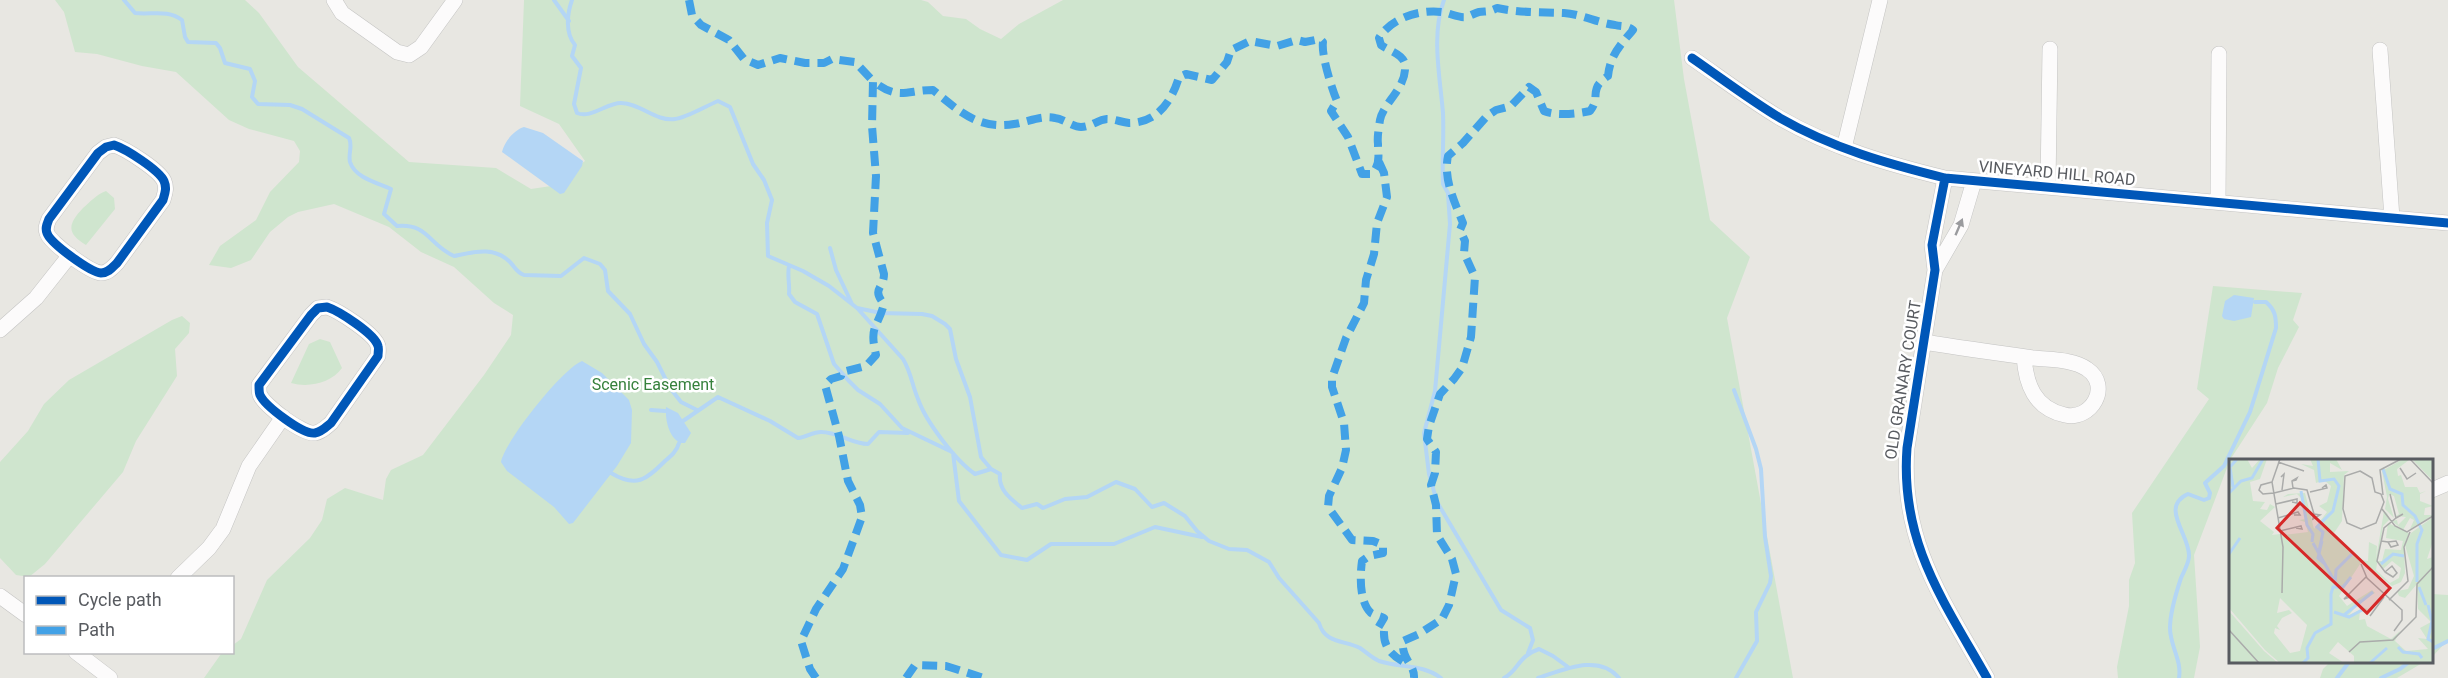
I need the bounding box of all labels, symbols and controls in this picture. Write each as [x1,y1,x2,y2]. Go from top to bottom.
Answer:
street label: VINEYARD HILL ROAD [1978,157,2136,189]
one-way arrow [1955,219,1964,236]
street label: OLD GRANARY COURT [1881,299,1925,461]
park label: Scenic Easement [592,375,714,394]
inset map [2229,459,2433,663]
legend [24,576,234,654]
text: Cycle path [78,589,162,610]
text: Path [78,619,115,640]

